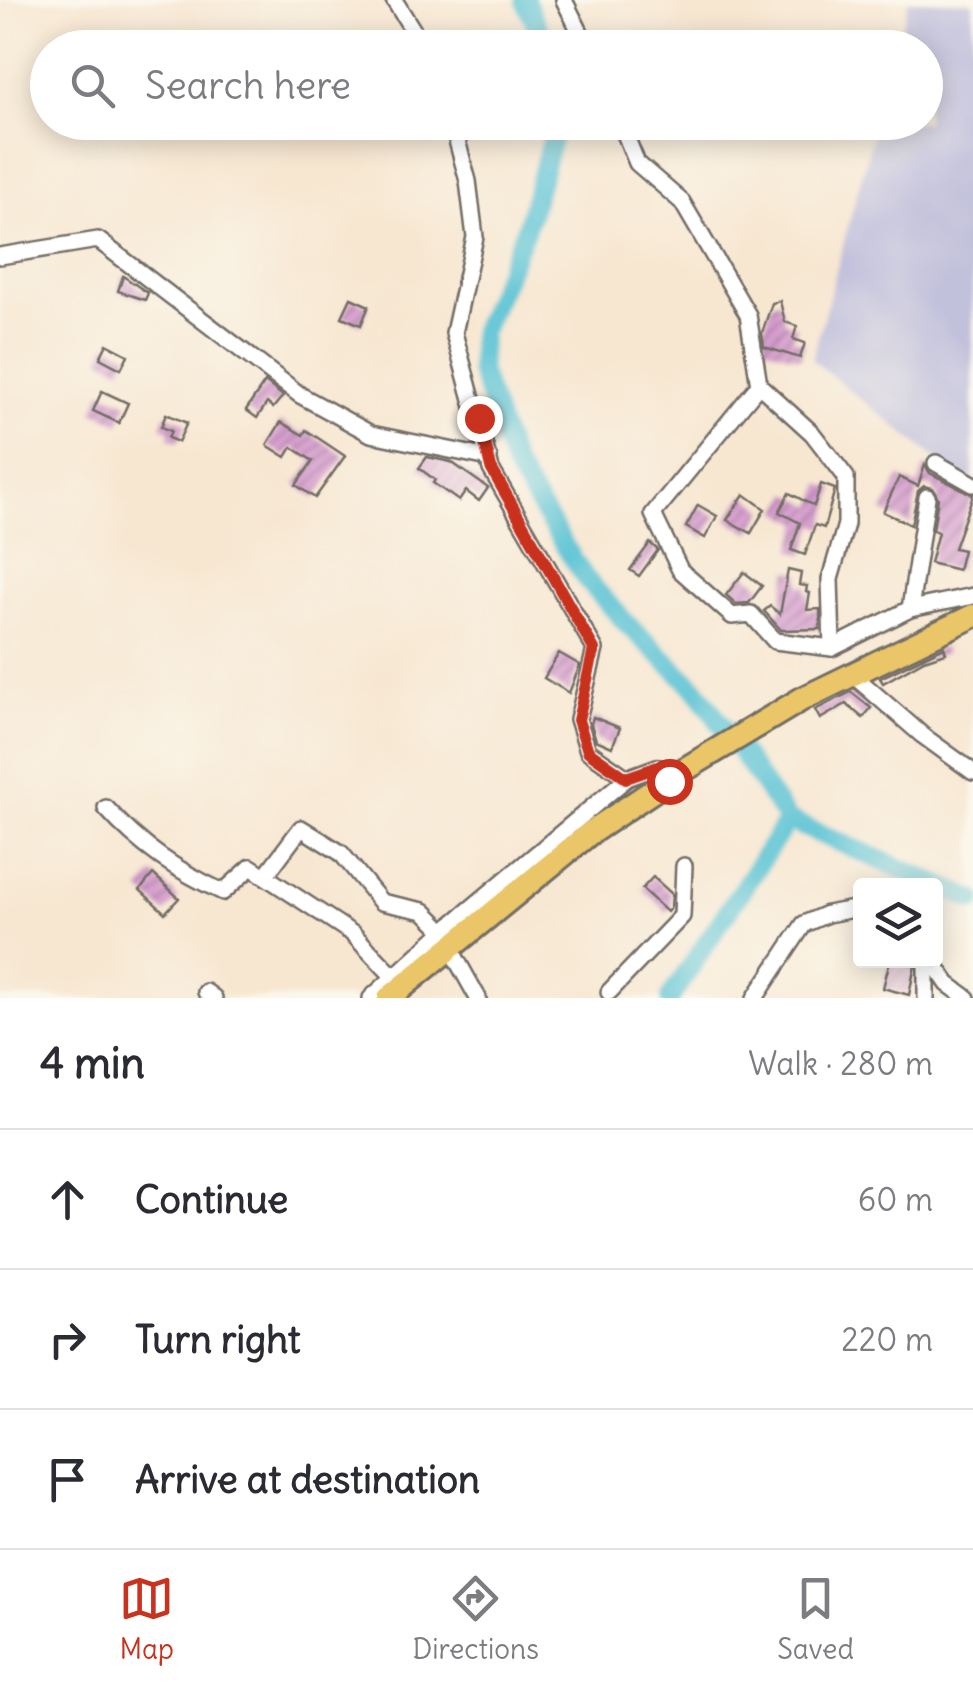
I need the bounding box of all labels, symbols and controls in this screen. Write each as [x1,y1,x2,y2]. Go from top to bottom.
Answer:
search box [30,30,943,140]
icon: search [65,58,120,113]
text: Search here [145,62,351,109]
route end [457,396,503,442]
route start [647,759,693,805]
map controls [853,878,943,968]
button: layers [853,878,943,968]
text: 4 min [40,1037,145,1089]
text: Walk · 280 m [748,1043,933,1084]
icon: ahead [40,1172,95,1227]
text: Continue [135,1176,288,1223]
text: 60 m [858,1179,933,1220]
icon: right [40,1312,95,1367]
text: Turn right [135,1316,301,1363]
text: 220 m [841,1319,933,1360]
icon: arrive [40,1452,95,1507]
text: Arrive at destination [135,1456,480,1503]
tab: Map [119,1571,174,1667]
tab: Directions [412,1571,539,1667]
tab: Saved [777,1571,854,1667]

